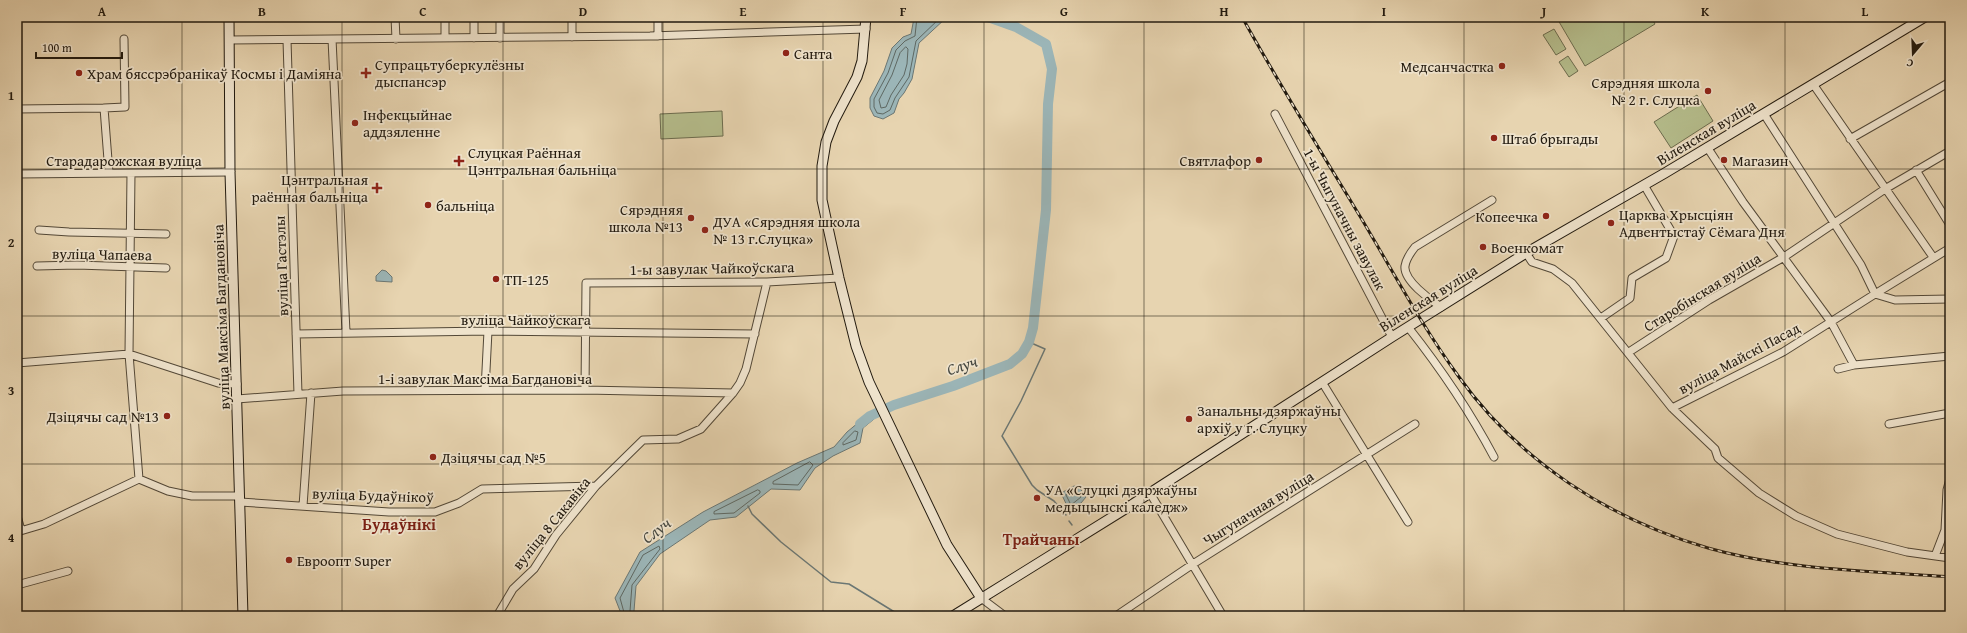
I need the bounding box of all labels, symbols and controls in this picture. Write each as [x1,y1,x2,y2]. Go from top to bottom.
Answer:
text: A [98,2,107,21]
text: B [258,2,266,21]
text: C [419,2,427,21]
text: D [579,2,587,21]
text: E [740,2,747,21]
text: F [900,2,907,21]
text: G [1060,2,1068,21]
text: H [1219,2,1229,21]
text: I [1382,2,1386,21]
text: J [1540,2,1547,21]
text: K [1701,2,1710,21]
text: L [1862,2,1869,21]
scale bar [36,34,122,60]
north arrow [1893,34,1933,74]
text: 100 m [42,39,72,56]
place label: Санта [794,43,833,64]
marker: Санта [781,48,791,58]
place label: Супрацьтуберкулёзны дыспансэр [375,54,525,92]
text: С [1904,55,1915,72]
place label: Медсанчастка [1400,56,1495,77]
marker: Медсанчастка [1497,61,1507,71]
place label: Храм бяссрэбранікаў Космы і Даміяна [87,63,343,84]
marker: Супрацьтуберкулёзны дыспансэр [360,67,372,79]
marker: Храм бяссрэбранікаў Космы і Даміяна [74,68,84,78]
place label: Сярэдняя школа № 2 г. Слуцка [1592,72,1701,110]
text: 1 [8,86,14,105]
marker: Сярэдняя школа № 2 г. Слуцка [1703,86,1713,96]
street label: Віленская вуліца [1652,94,1760,170]
place label: Інфекцыйнае аддзяленне [363,104,452,142]
marker: Інфекцыйнае аддзяленне [350,118,360,128]
place label: Штаб брыгады [1502,128,1599,149]
marker: Штаб брыгады [1489,133,1499,143]
place label: Слуцкая Раённая Цэнтральная бальніца [468,142,618,180]
street label: 1-ы Чыгуначны завулак [1299,144,1391,294]
street label: Старадарожская вуліца [46,150,203,171]
place label: Святлафор [1179,150,1251,171]
place label: Магазин [1732,150,1789,171]
marker: Слуцкая Раённая Цэнтральная бальніца [453,155,465,167]
marker: Святлафор [1254,155,1264,165]
marker: Магазин [1719,155,1729,165]
place label: Цэнтральная раённая бальніца [252,169,369,207]
marker: Цэнтральная раённая бальніца [371,182,383,194]
place label: бальніца [436,195,496,216]
place label: Сярэдняя школа №13 [609,199,683,237]
marker: бальніца [423,200,433,210]
place label: Царква Хрысціян Адвентыстаў Сёмага Дня [1619,204,1785,242]
place label: Копеечка [1476,206,1539,227]
place label: ДУА «Сярэдняя школа № 13 г.Слуцка» [712,211,861,249]
marker: Копеечка [1541,211,1551,221]
marker: Сярэдняя школа №13 [686,213,696,223]
street label: вуліца Гастэлы [269,215,293,317]
marker: Царква Хрысціян Адвентыстаў Сёмага Дня [1606,218,1616,228]
street label: вуліца Максіма Багдановіча [207,223,235,410]
marker: ДУА «Сярэдняя школа № 13 г.Слуцка» [700,225,710,235]
text: 2 [8,233,15,252]
place label: Военкомат [1491,237,1564,258]
marker: Военкомат [1478,242,1488,252]
street label: вуліца Чапаева [52,243,153,265]
street label: Старобінская вуліца [1639,247,1765,337]
street label: 1-ы завулак Чайкоўскага [629,256,795,280]
street label: Віленская вуліца [1375,259,1482,337]
place label: ТП-125 [504,269,549,290]
marker: ТП-125 [491,274,501,284]
street label: вуліца Чайкоўскага [461,309,592,330]
street label: вуліца Майскі Пасад [1674,317,1804,399]
water label: Случ [943,349,981,381]
street label: 1-і завулак Максіма Багдановіча [378,368,593,389]
text: 3 [8,381,14,400]
place label: Занальны дзяржаўны архіў у г. Слуцку [1197,400,1341,438]
place label: Дзіцячы сад №13 [46,406,159,427]
marker: Дзіцячы сад №13 [162,411,172,421]
marker: Занальны дзяржаўны архіў у г. Слуцку [1184,414,1194,424]
place label: Дзіцячы сад №5 [440,447,546,468]
marker: Дзіцячы сад №5 [428,452,438,462]
street label: Чыгуначная вуліца [1198,465,1318,551]
street label: вуліца 8 Сакавіка [507,472,595,574]
place label: УА «Слуцкі дзяржаўны медыцынскі каледж» [1045,479,1198,517]
street label: вуліца Будаўнікоў [312,482,434,508]
marker: УА «Слуцкі дзяржаўны медыцынскі каледж» [1032,493,1042,503]
water label: Случ [636,511,676,549]
district label: Будаўнікі [362,512,436,536]
district label: Трайчаны [1003,527,1080,551]
text: 4 [8,528,15,547]
place label: Евроопт Super [297,550,391,571]
marker: Евроопт Super [284,555,294,565]

